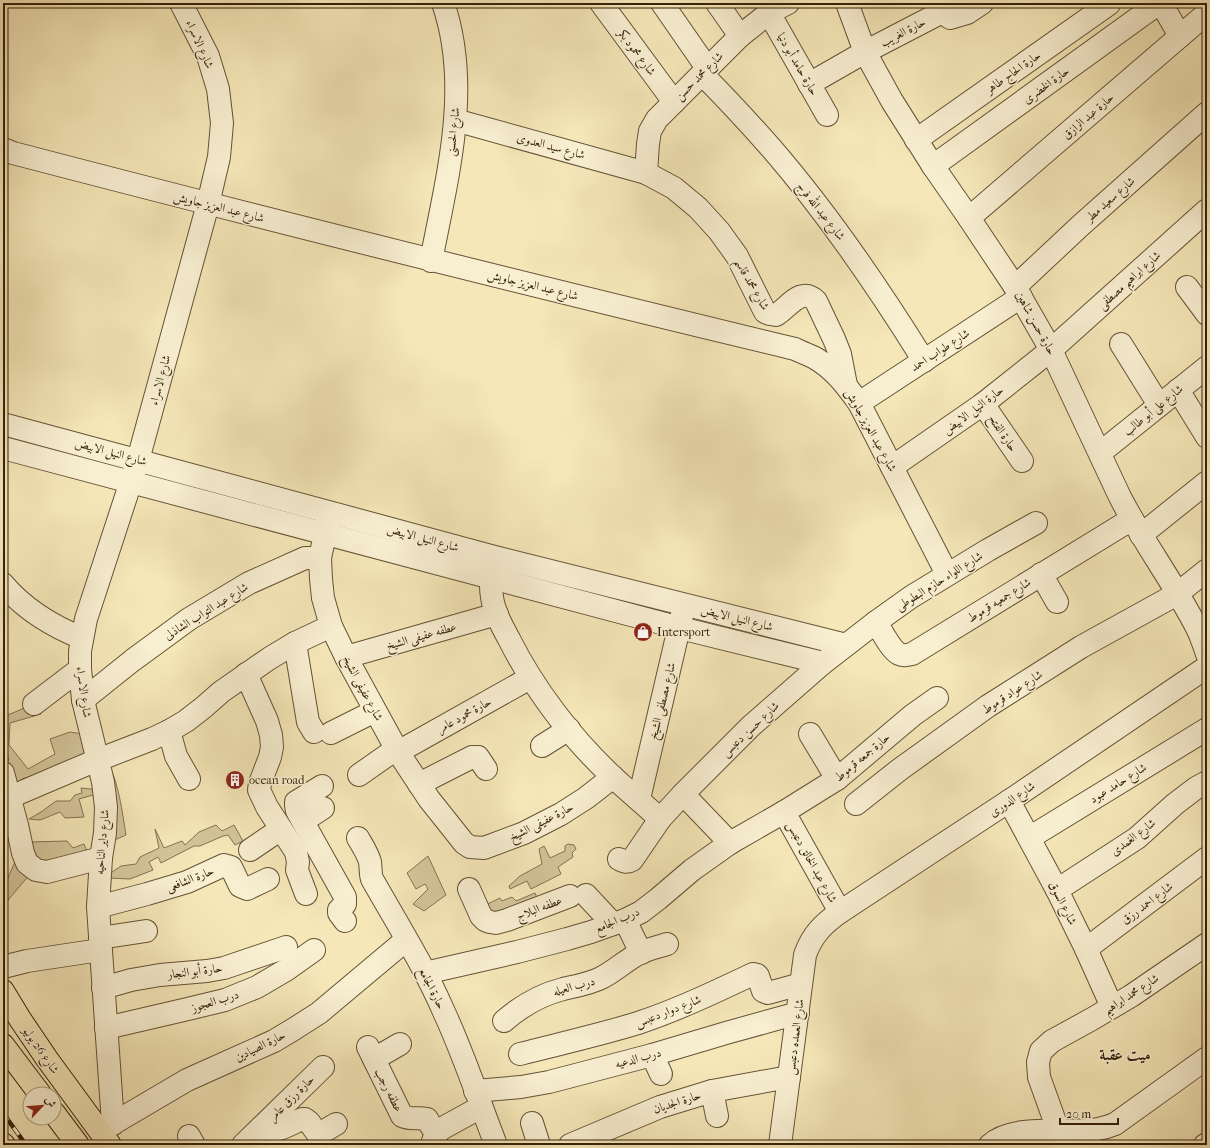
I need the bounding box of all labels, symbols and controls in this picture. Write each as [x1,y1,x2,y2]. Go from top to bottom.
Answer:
street label: حارة الغريب [878,15,928,50]
street label: شارع الاسراء [179,18,217,72]
street label: شارع محمود بكر [611,24,659,81]
street label: حارة حامد أبو دنيا [774,30,822,98]
street label: حارة الحاج طاهر [981,48,1046,101]
street label: شارع محمد حسن [672,49,729,106]
street label: حارة الخضرى [1020,63,1073,107]
street label: حارة عبد الرازق [1060,90,1116,142]
street label: شارع الحسنى [443,107,467,158]
street label: شارع سيد العدوى [514,130,587,166]
street label: شارع سعيد مطر [1081,174,1140,229]
street label: شارع عبد الله فرج [791,177,851,245]
street label: شارع عبد العزيز جاويش [171,189,266,229]
street label: شارع ابراهيم مصطفى [1095,248,1167,316]
street label: شارع محمد قاسم [727,256,773,315]
street label: شارع عبد العزيز جاويش [485,267,580,307]
street label: حارة حسن شاهين [1011,289,1059,358]
street label: شارع طواب احمد [908,326,975,378]
street label: شارع الاسراء [147,353,177,408]
street label: شارع على أبو طالب [1120,381,1188,441]
street label: حارة النيل الابيض [940,383,1007,439]
street label: شارع عبد العزيز جاويش [839,386,900,476]
street label: حارة الفتح [982,412,1020,456]
street label: شارع النيل الابيض [73,436,149,472]
street label: شارع النيل الابيض [385,522,461,558]
street label: شارع اللواء حازم البطوطى [893,549,987,617]
street label: شارع جمعيه قرموط [965,575,1036,629]
street label: شارع عبد التواب الشاذلى [161,579,253,646]
street label: شارع النيل الابيض [699,602,775,638]
street label: عطفه عفيفى الشيخ [384,619,459,657]
shop icon: Intersport [632,621,654,643]
place label: Intersport [657,625,711,639]
street label: شارع عفيفى الشيخ [336,653,386,725]
street label: شارع مصطفى الشيخ [646,661,682,742]
street label: شارع الاسراء [70,665,95,719]
street label: شارع عواد قرموط [979,667,1047,720]
street label: حارة محمود عامر [434,694,495,737]
street label: شارع حسن دعبس [718,699,785,762]
street label: حارة جمعه قرموط [831,730,893,785]
street label: شارع حامد عبود [1087,760,1151,809]
building icon: ocean road [224,769,246,791]
place label: ocean road [249,773,305,787]
street label: شارع الدورى [986,778,1040,823]
street label: حارة عفيفى الشيخ [506,800,577,848]
street label: شارع داير الناحيه [92,809,116,876]
street label: شارع الغمدى [1108,815,1161,862]
street label: شارع عبد الخالق دعبس [780,819,840,907]
street label: حارة الشافعى [164,863,217,896]
street label: شارع السوق [1042,879,1080,929]
street label: شارع احمد رزق [1118,879,1178,930]
street label: عطفه البلاج [514,893,566,927]
street label: درب الجامع [592,904,643,939]
street label: حارة أبو النجار [166,960,223,982]
street label: حارة الجامع [412,965,449,1013]
street label: شارع محمد ابراهيم [1101,971,1164,1021]
street label: درب العيله [551,974,597,999]
street label: درب العجوز [188,987,241,1016]
street label: شارع دوار دعبس [633,992,705,1034]
street label: شارع العمده دعبس [783,998,811,1076]
street label: شارع 26 يوليو [16,1023,62,1079]
street label: حارة الصيادين [232,1028,288,1064]
street label: درب الدعيه [613,1045,663,1072]
district label: ميت عقبة [1099,1045,1151,1064]
street label: عطفه رجب [371,1066,406,1115]
street label: حارة رزق عامر [265,1072,318,1125]
north arrow [22,1086,62,1126]
street label: حارة الجديان [651,1088,703,1117]
text: ش [42,1094,59,1110]
scale bar [1060,1100,1118,1126]
text: 20 m [1066,1107,1091,1121]

